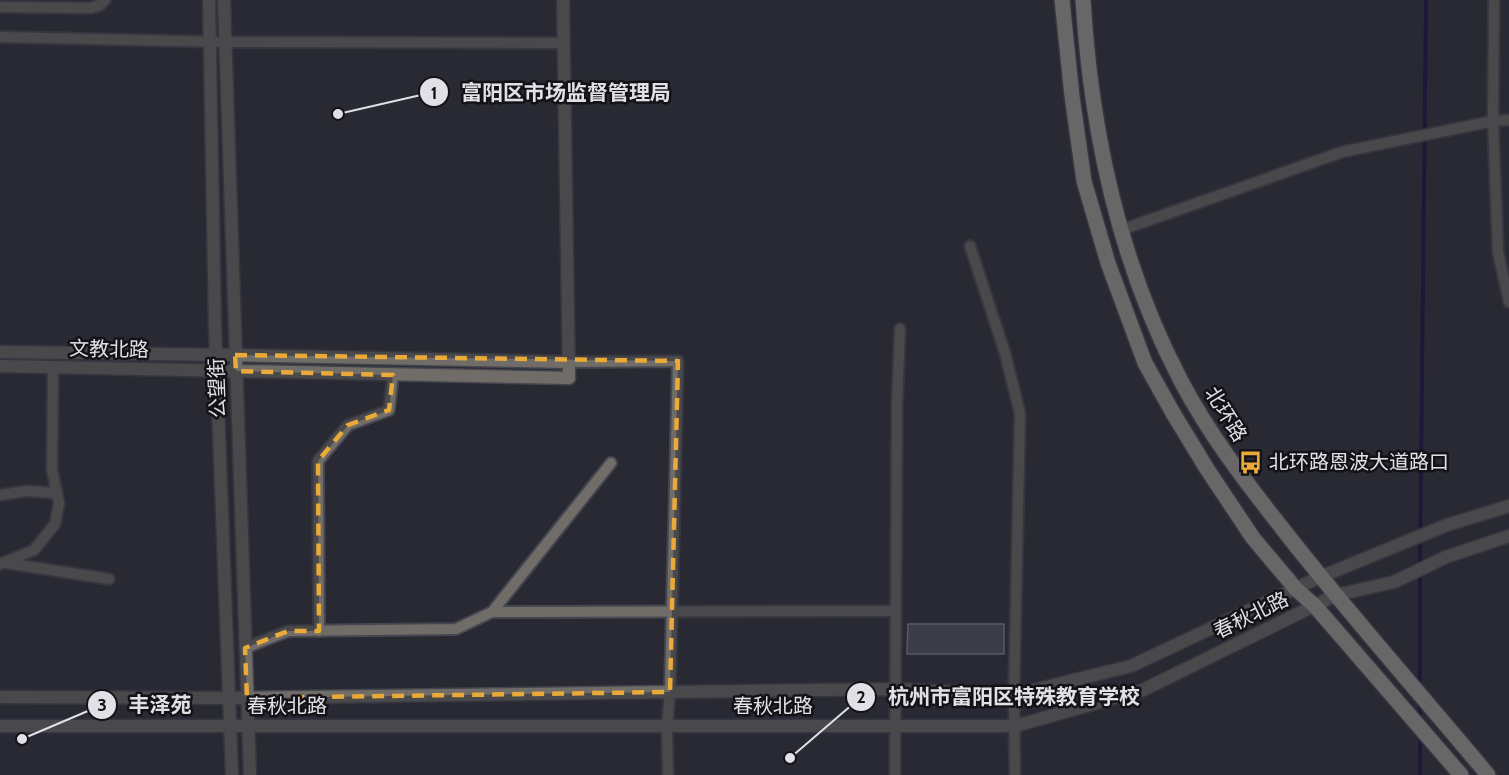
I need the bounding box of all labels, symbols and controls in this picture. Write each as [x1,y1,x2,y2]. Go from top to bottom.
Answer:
callout: 富阳区市场监督管理局 [419,73,683,112]
text: 富阳区市场监督管理局 [461,80,671,105]
text: 1 [431,82,437,104]
street label: 文教北路 [69,336,149,362]
street label: 公望街 [204,358,230,418]
street label: 北环路 [1200,382,1252,446]
bus stop icon: 北环路恩波大道路口 [1238,449,1264,475]
place label: 北环路恩波大道路口 [1269,450,1449,474]
street label: 春秋北路 [1210,587,1292,643]
callout: 杭州市富阳区特殊教育学校 [846,678,1152,717]
text: 杭州市富阳区特殊教育学校 [888,684,1140,709]
callout: 丰泽苑 [87,685,204,724]
text: 2 [856,686,866,708]
text: 丰泽苑 [129,692,192,717]
text: 3 [97,694,107,716]
street label: 春秋北路 [247,694,327,718]
street label: 春秋北路 [733,694,813,718]

